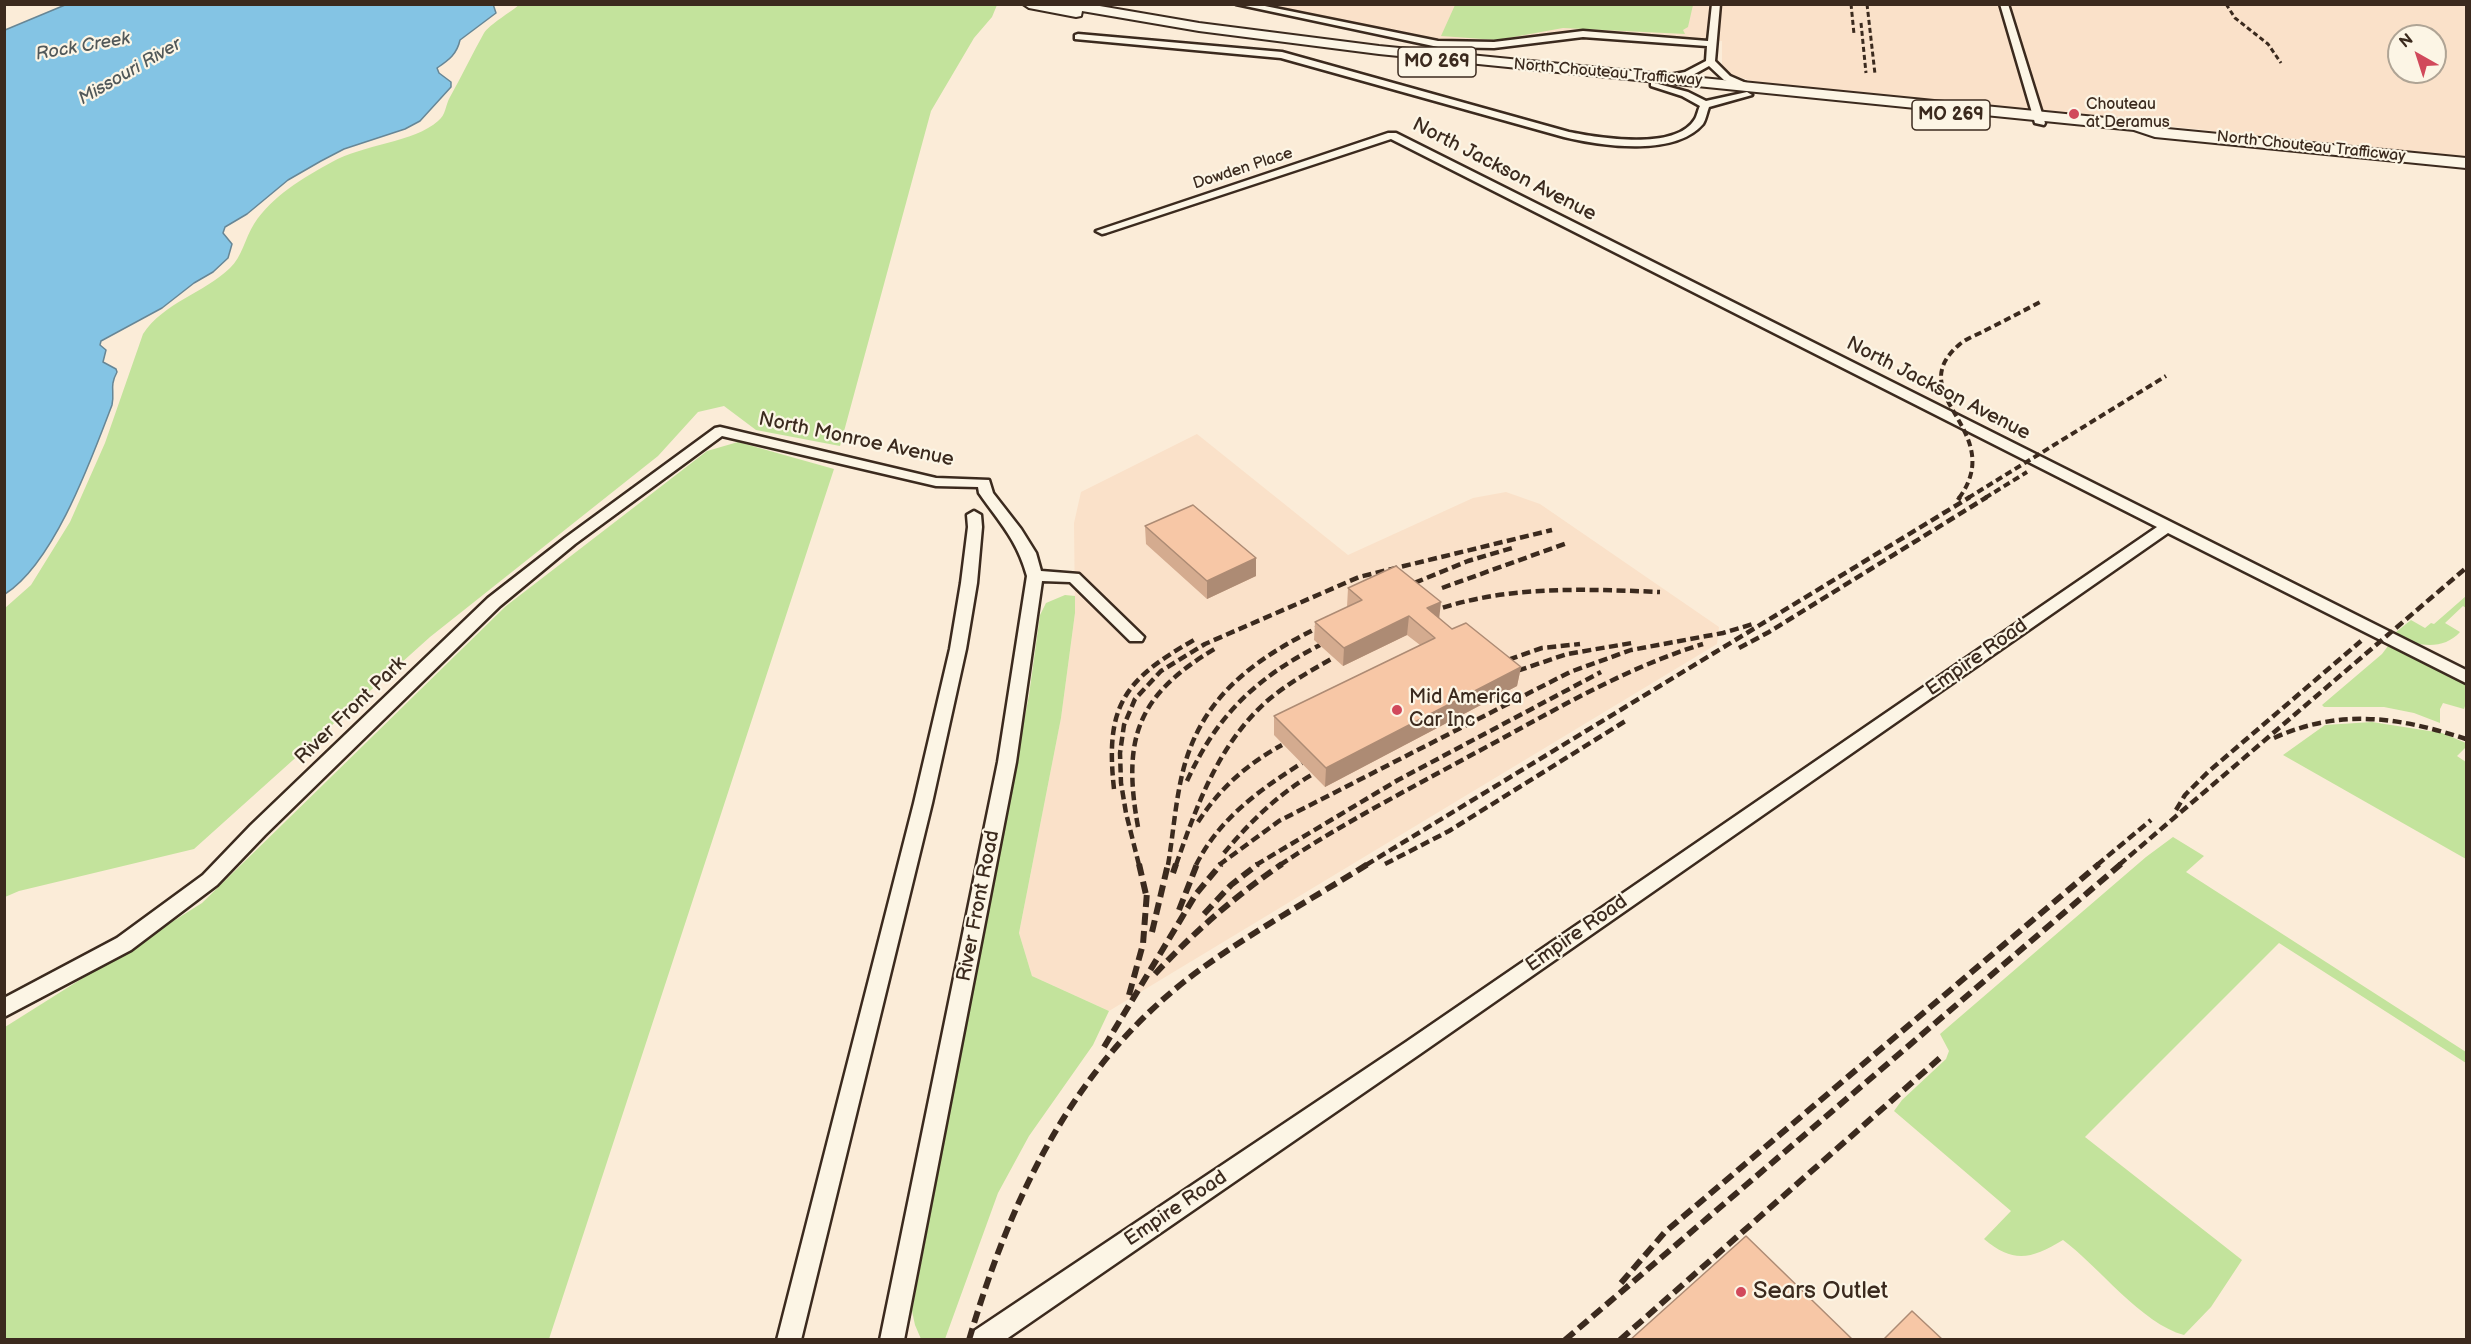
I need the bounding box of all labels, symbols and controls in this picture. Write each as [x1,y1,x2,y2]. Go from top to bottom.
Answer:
north arrow [2387,24,2447,84]
water label: Rock Creek [34,28,132,66]
text: N [2396,30,2417,52]
water label: Missouri River [75,34,185,110]
road number: MO 269 [1398,47,1476,77]
street label: North Chouteau Trafficway [1513,55,1703,91]
place label: Chouteau at Deramus [2086,95,2170,133]
road number: MO 269 [1912,100,1990,130]
marker: Chouteau at Deramus [2067,107,2081,121]
street label: North Jackson Avenue [1408,113,1600,227]
street label: North Chouteau Trafficway [2216,128,2406,166]
street label: Dowden Place [1191,144,1295,194]
street label: North Jackson Avenue [1842,332,2034,446]
street label: North Monroe Avenue [756,408,956,472]
street label: Empire Road [1922,614,2032,702]
street label: River Front Park [290,652,412,770]
place label: Mid America Car Inc [1409,686,1522,733]
marker: Mid America Car Inc [1390,703,1404,717]
street label: River Front Road [953,828,1005,984]
street label: Empire Road [1522,890,1632,978]
street label: Empire Road [1120,1166,1232,1252]
place label: Sears Outlet [1753,1278,1888,1306]
marker: Sears Outlet [1734,1285,1748,1299]

